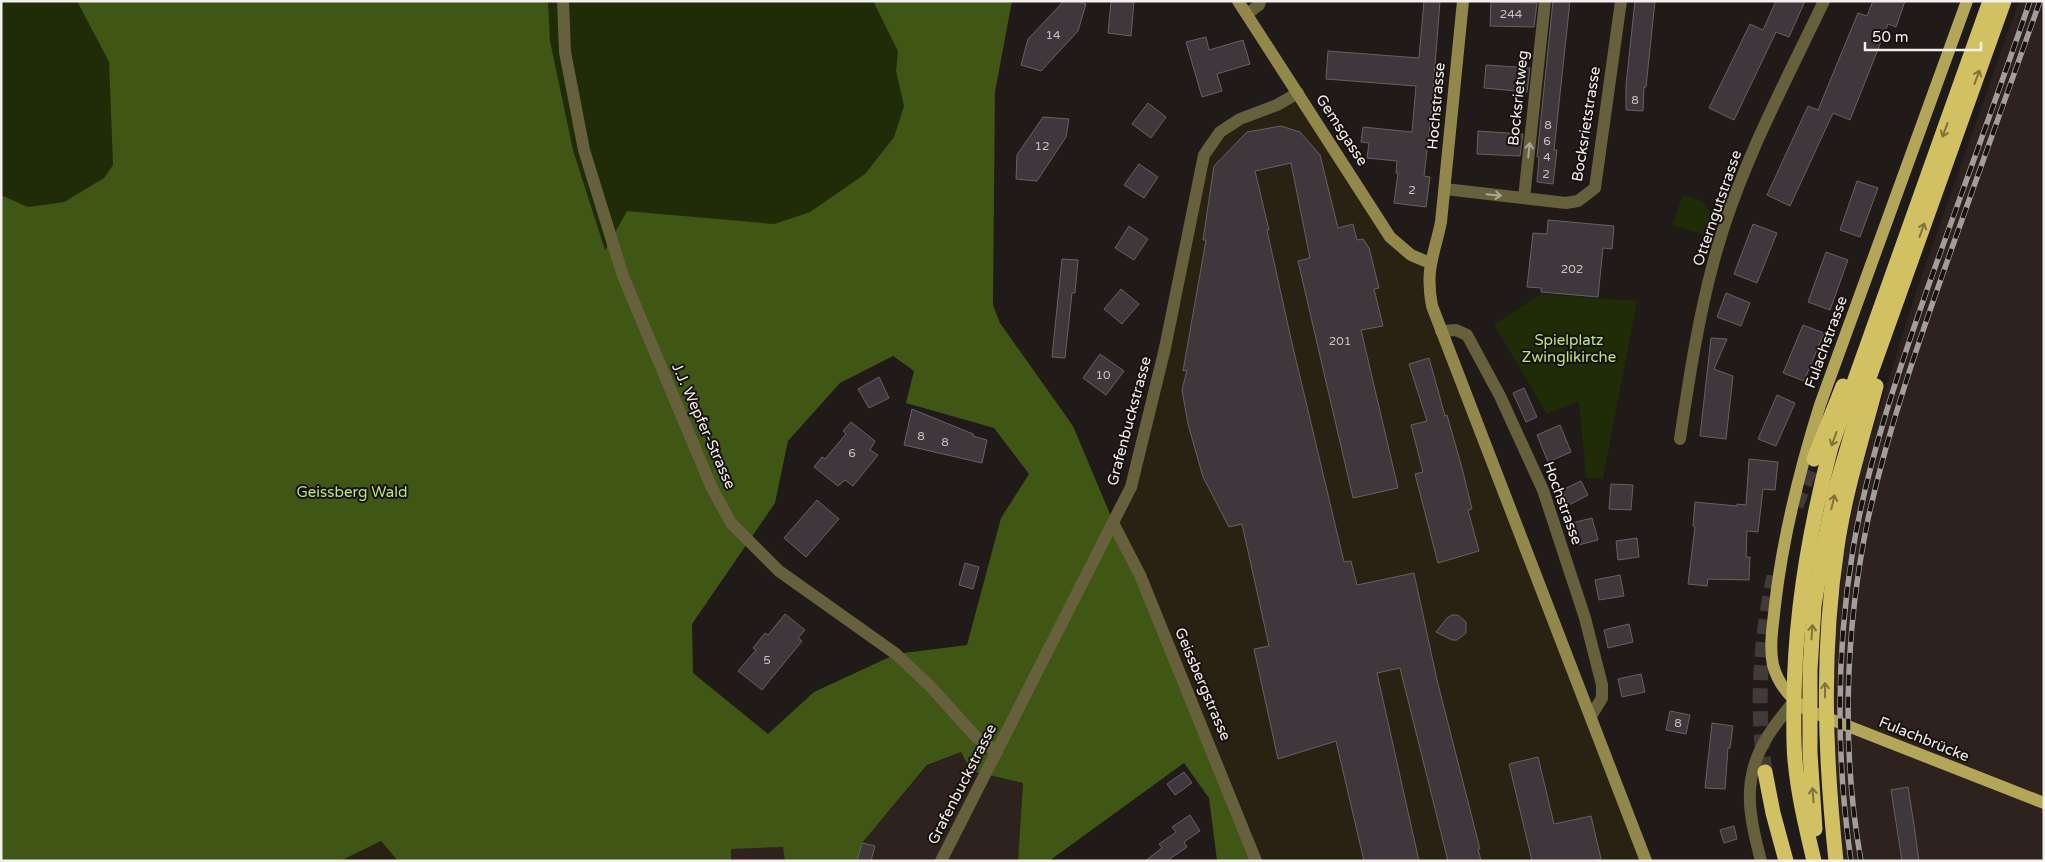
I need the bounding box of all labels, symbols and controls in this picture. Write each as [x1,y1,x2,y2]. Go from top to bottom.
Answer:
house number: 244 [1500,7,1523,21]
scale bar [1865,20,1981,52]
house number: 14 [1045,28,1061,42]
text: 50 m [1872,28,1909,46]
street label: Bocksrietweg [1504,49,1532,147]
street label: Hochstrasse [1423,62,1449,150]
street label: Bocksrietstrasse [1568,65,1604,183]
one-way arrow [1973,69,1982,85]
street label: Gemsgasse [1312,91,1372,169]
house number: 8 [1631,93,1639,107]
house number: 8 [1544,118,1552,132]
one-way arrow [1940,121,1949,137]
house number: 6 [1543,134,1551,148]
house number: 12 [1034,139,1050,153]
one-way arrow [1524,142,1534,158]
street label: Otterngutstrasse [1689,148,1745,268]
house number: 4 [1543,150,1551,164]
house number: 2 [1542,167,1550,181]
house number: 2 [1408,183,1416,197]
one-way arrow [1485,190,1501,200]
one-way arrow [1918,222,1927,238]
house number: 202 [1561,262,1583,276]
street label: Fulachstrasse [1801,293,1851,391]
park label: Spielplatz Zwinglikirche [1522,331,1616,366]
house number: 201 [1329,334,1351,348]
street label: Grafenbuckstrasse [1103,354,1155,488]
street label: J.J. Wepfer-Strasse [668,360,740,492]
house number: 10 [1095,368,1111,382]
house number: 8 [917,429,925,443]
one-way arrow [1829,430,1838,446]
house number: 8 [941,435,949,449]
house number: 6 [848,446,856,460]
street label: Hochstrasse [1540,459,1586,547]
park label: Geissberg Wald [296,483,408,501]
one-way arrow [1829,494,1838,510]
street label: Geissbergstrasse [1171,625,1235,743]
one-way arrow [1808,625,1817,641]
house number: 5 [763,653,771,667]
one-way arrow [1820,682,1830,698]
street label: Fulachbrücke [1876,713,1972,765]
house number: 8 [1674,716,1682,730]
street label: Grafenbuckstrasse [924,721,1000,847]
one-way arrow [1808,787,1817,803]

